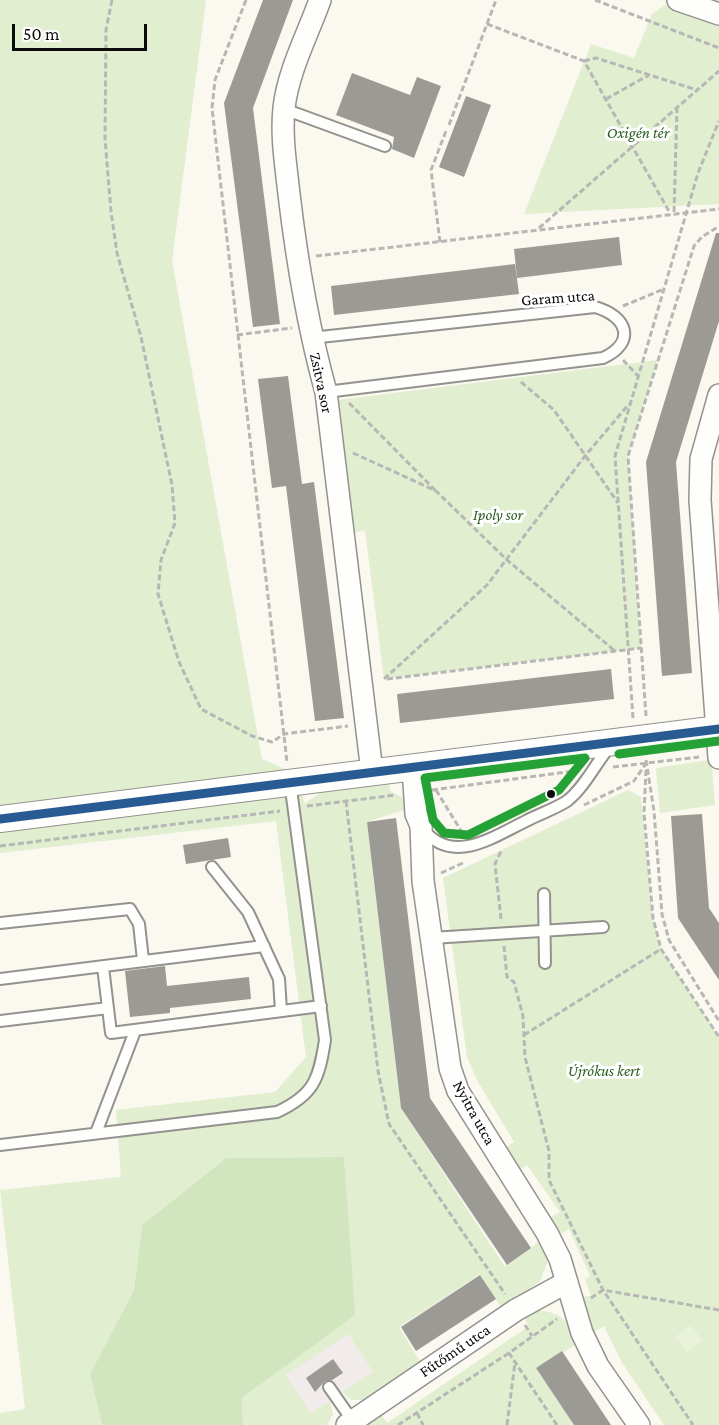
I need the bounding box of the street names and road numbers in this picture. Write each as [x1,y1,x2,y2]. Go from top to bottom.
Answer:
street label: Garam utca [520,286,596,310]
street label: Zsitva sor [305,351,337,415]
street label: Nyitra utca [448,1077,500,1149]
street label: Fűtőmű utca [416,1320,494,1382]

